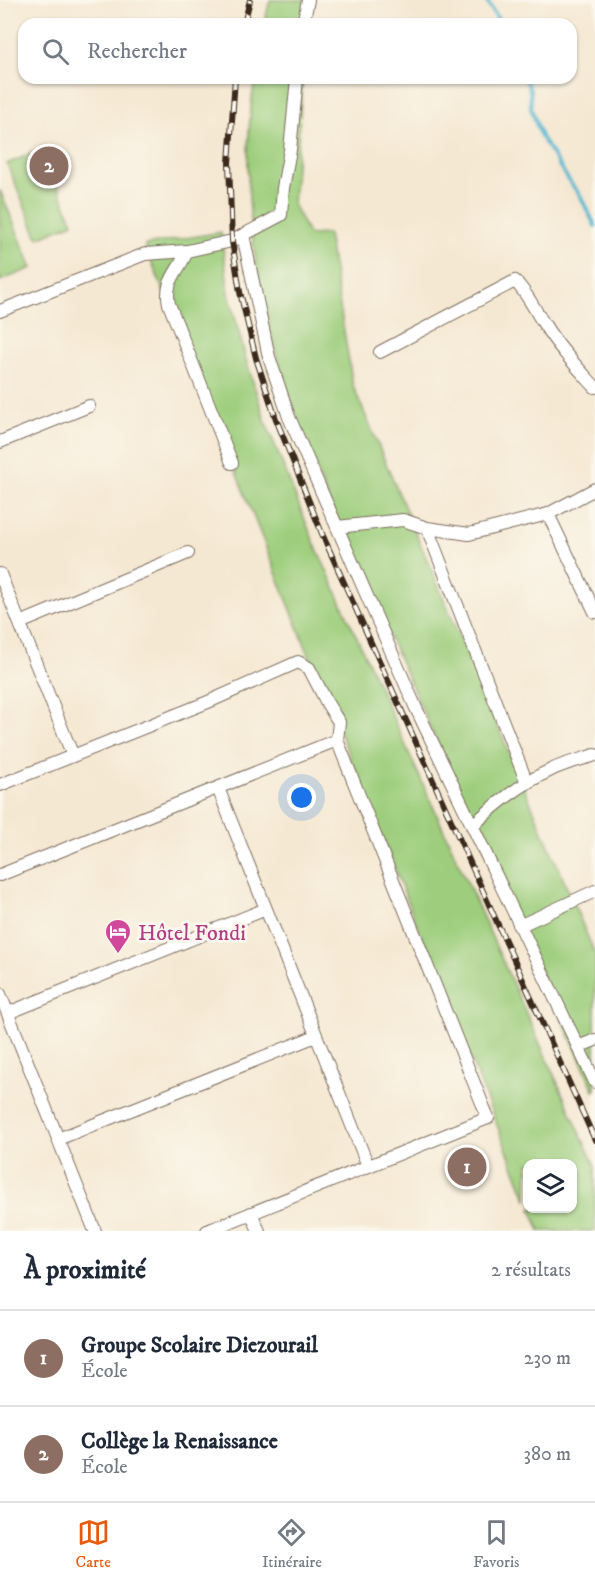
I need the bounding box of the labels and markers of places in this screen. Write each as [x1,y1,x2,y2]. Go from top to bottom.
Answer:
pin: 2 [29,144,68,188]
hotel icon: Hôtel Fondi [103,917,133,955]
place label: Hôtel Fondi [138,920,246,947]
pin: 1 [448,1144,486,1190]

